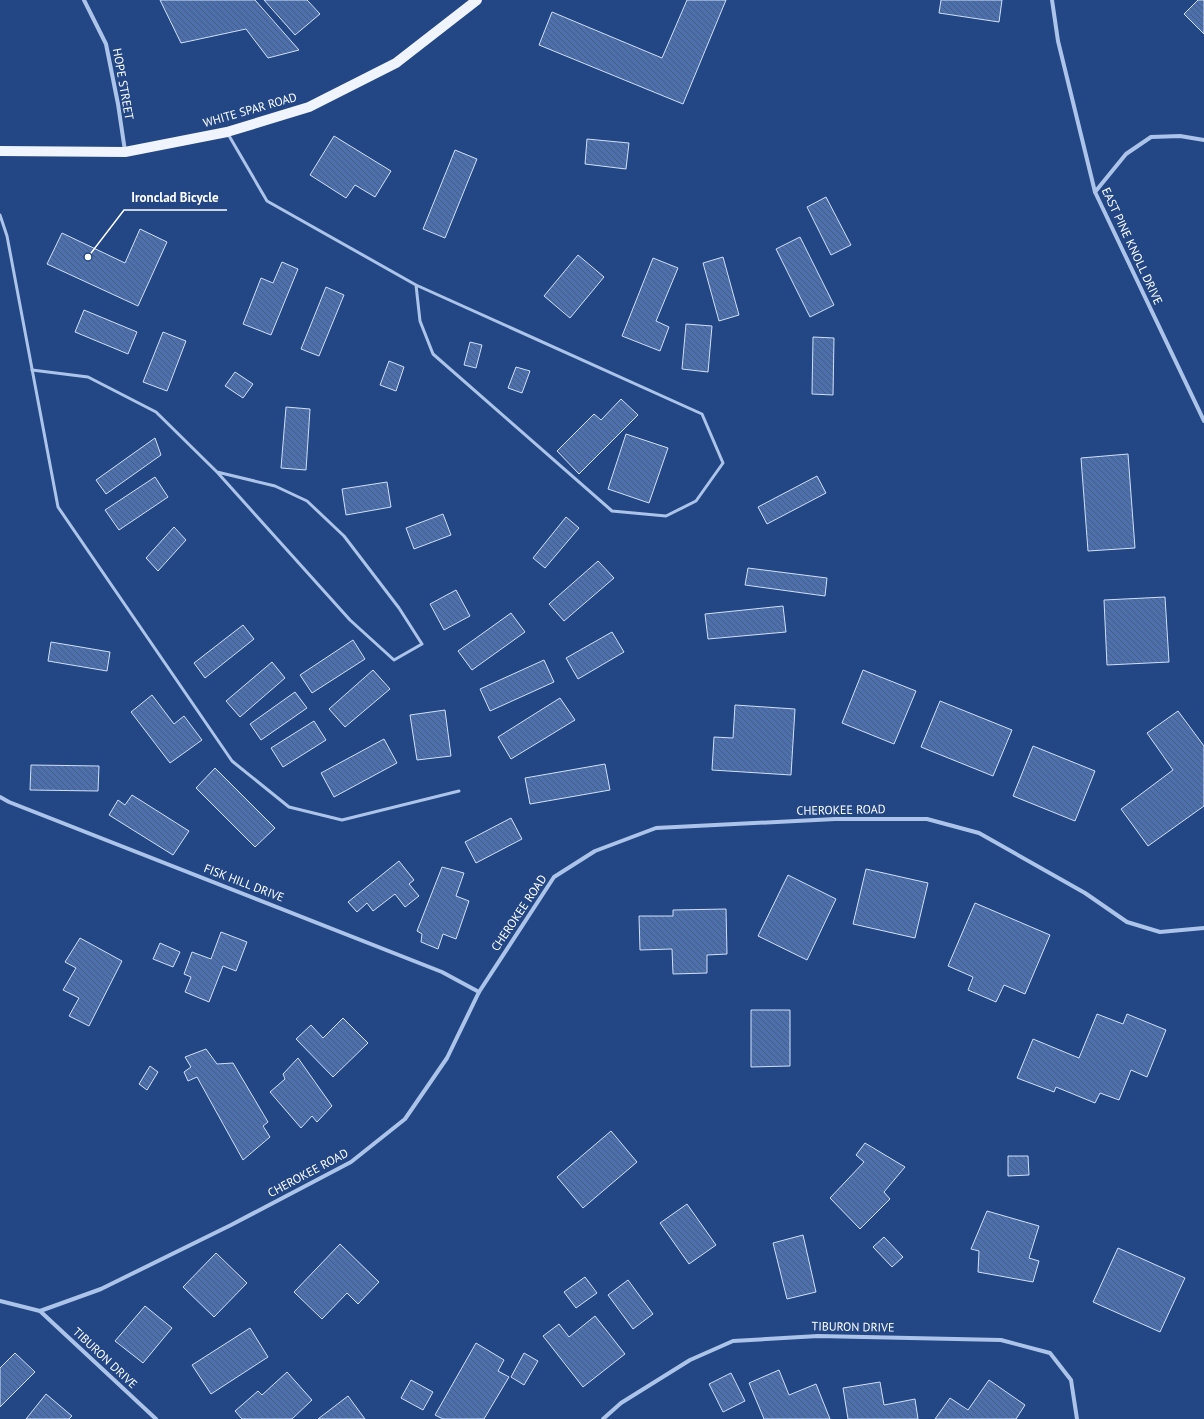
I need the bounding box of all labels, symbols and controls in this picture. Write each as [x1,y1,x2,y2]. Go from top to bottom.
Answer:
street label: HOPE STREET [110,47,137,121]
street label: WHITE SPAR ROAD [201,89,299,130]
callout: Ironclad Bicycle [124,185,227,210]
street label: EAST PINE KNOLL DRIVE [1099,185,1166,307]
text: Ironclad Bicycle [131,189,219,206]
street label: CHEROKEE ROAD [796,801,886,818]
street label: FISK HILL DRIVE [202,860,286,905]
street label: CHEROKEE ROAD [487,872,550,954]
street label: CHEROKEE ROAD [265,1145,351,1200]
street label: TIBURON DRIVE [811,1318,895,1335]
street label: TIBURON DRIVE [70,1324,141,1391]

